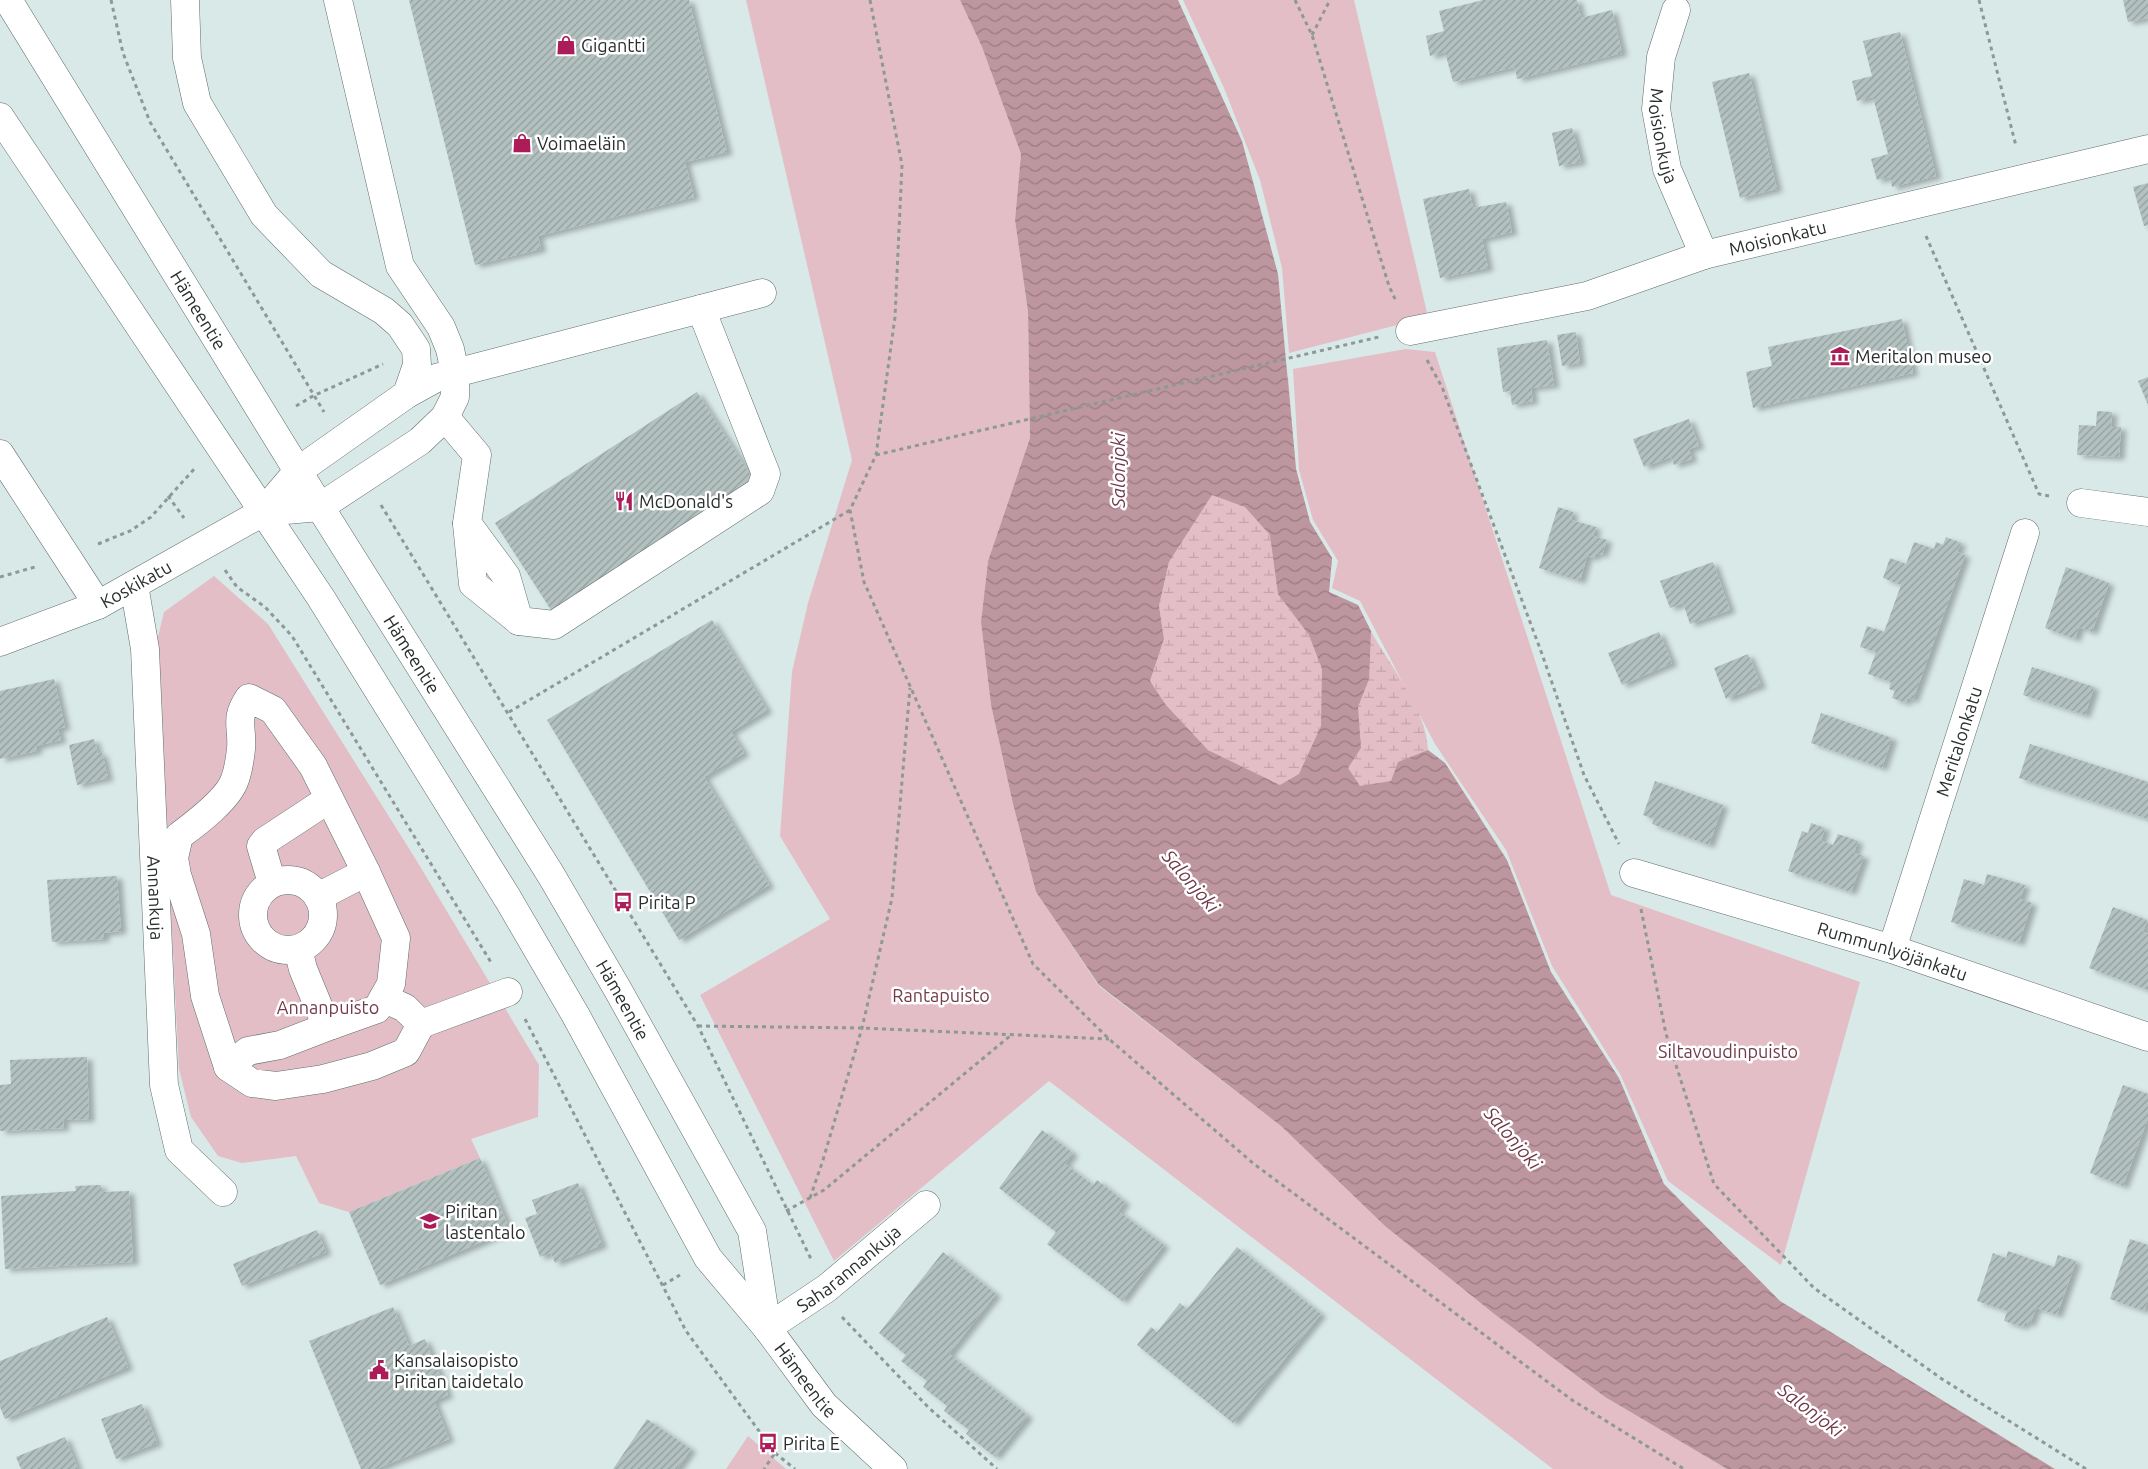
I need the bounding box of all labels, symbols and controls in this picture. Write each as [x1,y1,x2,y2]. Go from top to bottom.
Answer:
shop icon: Gigantti [555,34,577,56]
place label: Gigantti [581,35,646,55]
street label: Moisionkuja [1645,87,1682,186]
shop icon: Voimaeläin [511,132,533,154]
place label: Voimaeläin [537,133,626,153]
street label: Moisionkatu [1727,216,1828,259]
street label: Hämeentie [167,267,231,353]
museum icon: Meritalon museo [1829,345,1851,367]
place label: Meritalon museo [1855,346,1992,366]
water label: Salonjoki [1107,431,1129,509]
restaurant icon: McDonald's [613,490,635,512]
place label: McDonald's [639,491,733,511]
street label: Koskikatu [97,556,175,612]
street label: Hämeentie [380,611,444,697]
street label: Meritalonkatu [1931,684,1985,799]
water label: Salonjoki [1157,845,1225,918]
street label: Annankuja [144,855,168,941]
bus stop icon: Pirita P [612,891,634,913]
place label: Pirita P [638,892,696,912]
street label: Rummunlyöjänkatu [1815,918,1970,984]
street label: Hämeentie [593,956,654,1043]
park label: Rantapuisto [892,985,990,1005]
park label: Annanpuisto [277,997,379,1017]
park label: Siltavoudinpuisto [1658,1041,1798,1061]
water label: Salonjoki [1479,1102,1547,1175]
place label: Piritan lastentalo [445,1201,526,1242]
school or university icon: Piritan lastentalo [419,1210,441,1232]
street label: Saharannankuja [792,1221,904,1316]
street label: Hämeentie [771,1338,841,1422]
place label: Kansalaisopisto Piritan taidetalo [394,1350,524,1391]
public building icon: Kansalaisopisto Piritan taidetalo [368,1359,390,1381]
water label: Salonjoki [1773,1378,1849,1442]
bus stop icon: Pirita E [757,1432,779,1454]
place label: Pirita E [783,1433,840,1453]

